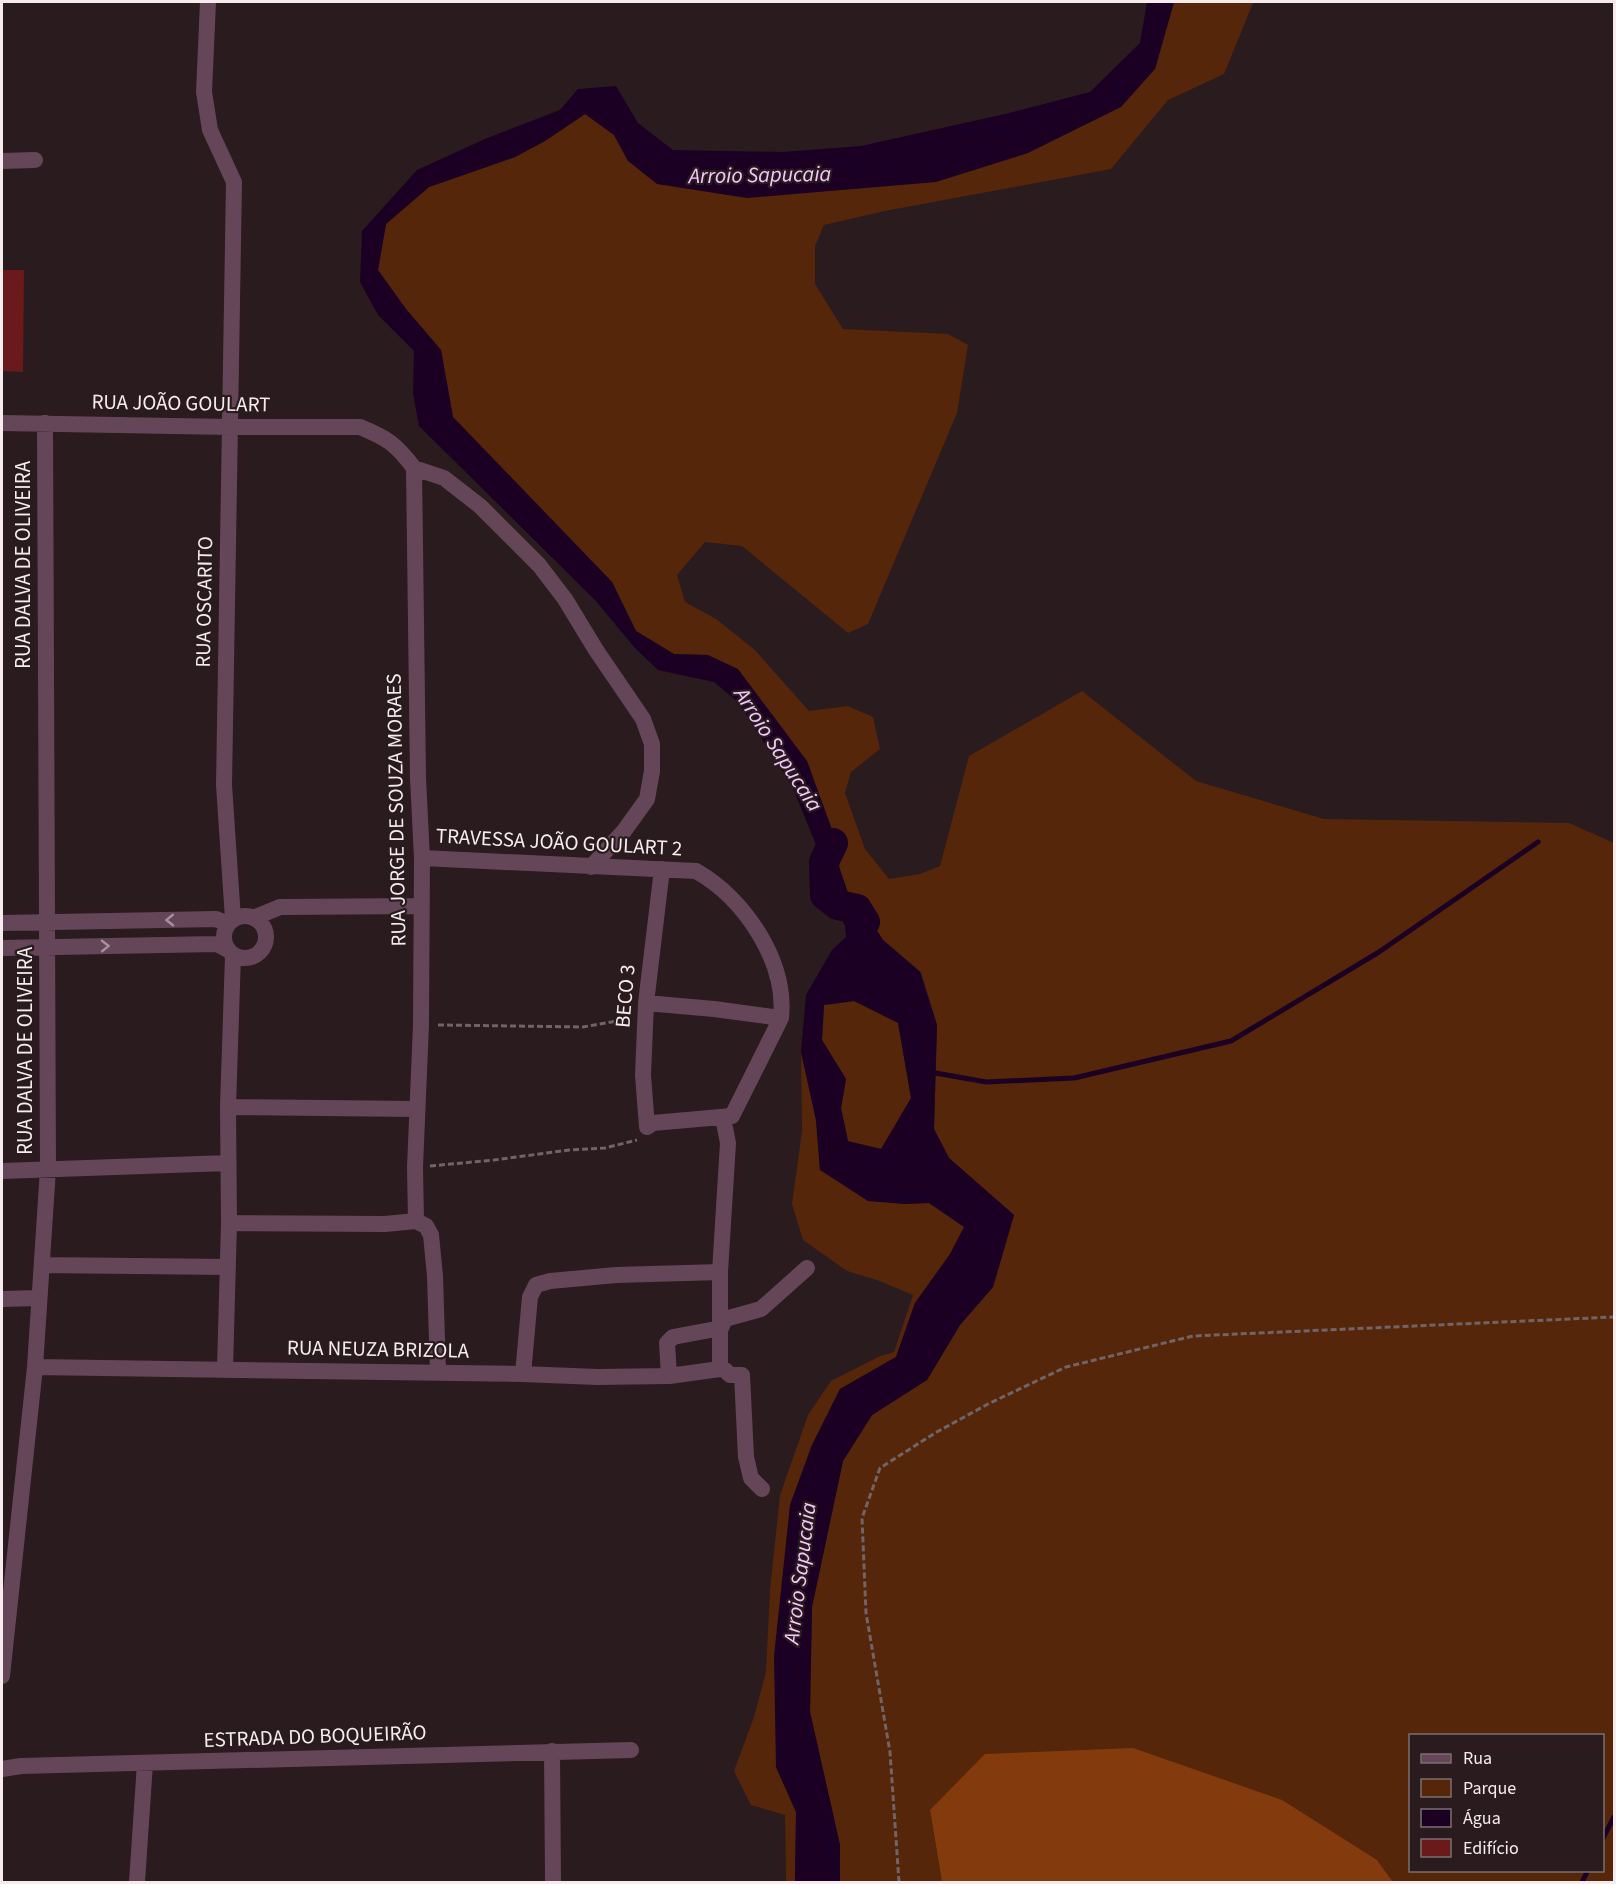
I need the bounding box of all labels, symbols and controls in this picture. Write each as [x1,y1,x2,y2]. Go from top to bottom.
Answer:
water label: Arroio Sapucaia [686,158,832,192]
street label: RUA JOÃO GOULART [91,386,271,420]
street label: RUA DALVA DE OLIVEIRA [8,460,38,669]
street label: RUA OSCARITO [188,536,220,668]
street label: RUA JORGE DE SOUZA MORAES [379,673,413,947]
water label: Arroio Sapucaia [725,679,831,818]
street label: TRAVESSA JOÃO GOULART 2 [435,821,683,863]
one-way arrow [166,914,175,926]
one-way arrow [100,940,109,952]
street label: RUA DALVA DE OLIVEIRA [10,946,40,1155]
street label: BECO 3 [607,963,643,1029]
street label: RUA NEUZA BRIZOLA [287,1332,470,1366]
water label: Arroio Sapucaia [775,1500,825,1648]
street label: ESTRADA DO BOQUEIRÃO [203,1717,427,1755]
legend [1409,1734,1604,1872]
text: Rua [1463,1746,1492,1771]
text: Parque [1463,1776,1516,1801]
text: Água [1463,1806,1501,1831]
text: Edifício [1463,1836,1519,1861]

